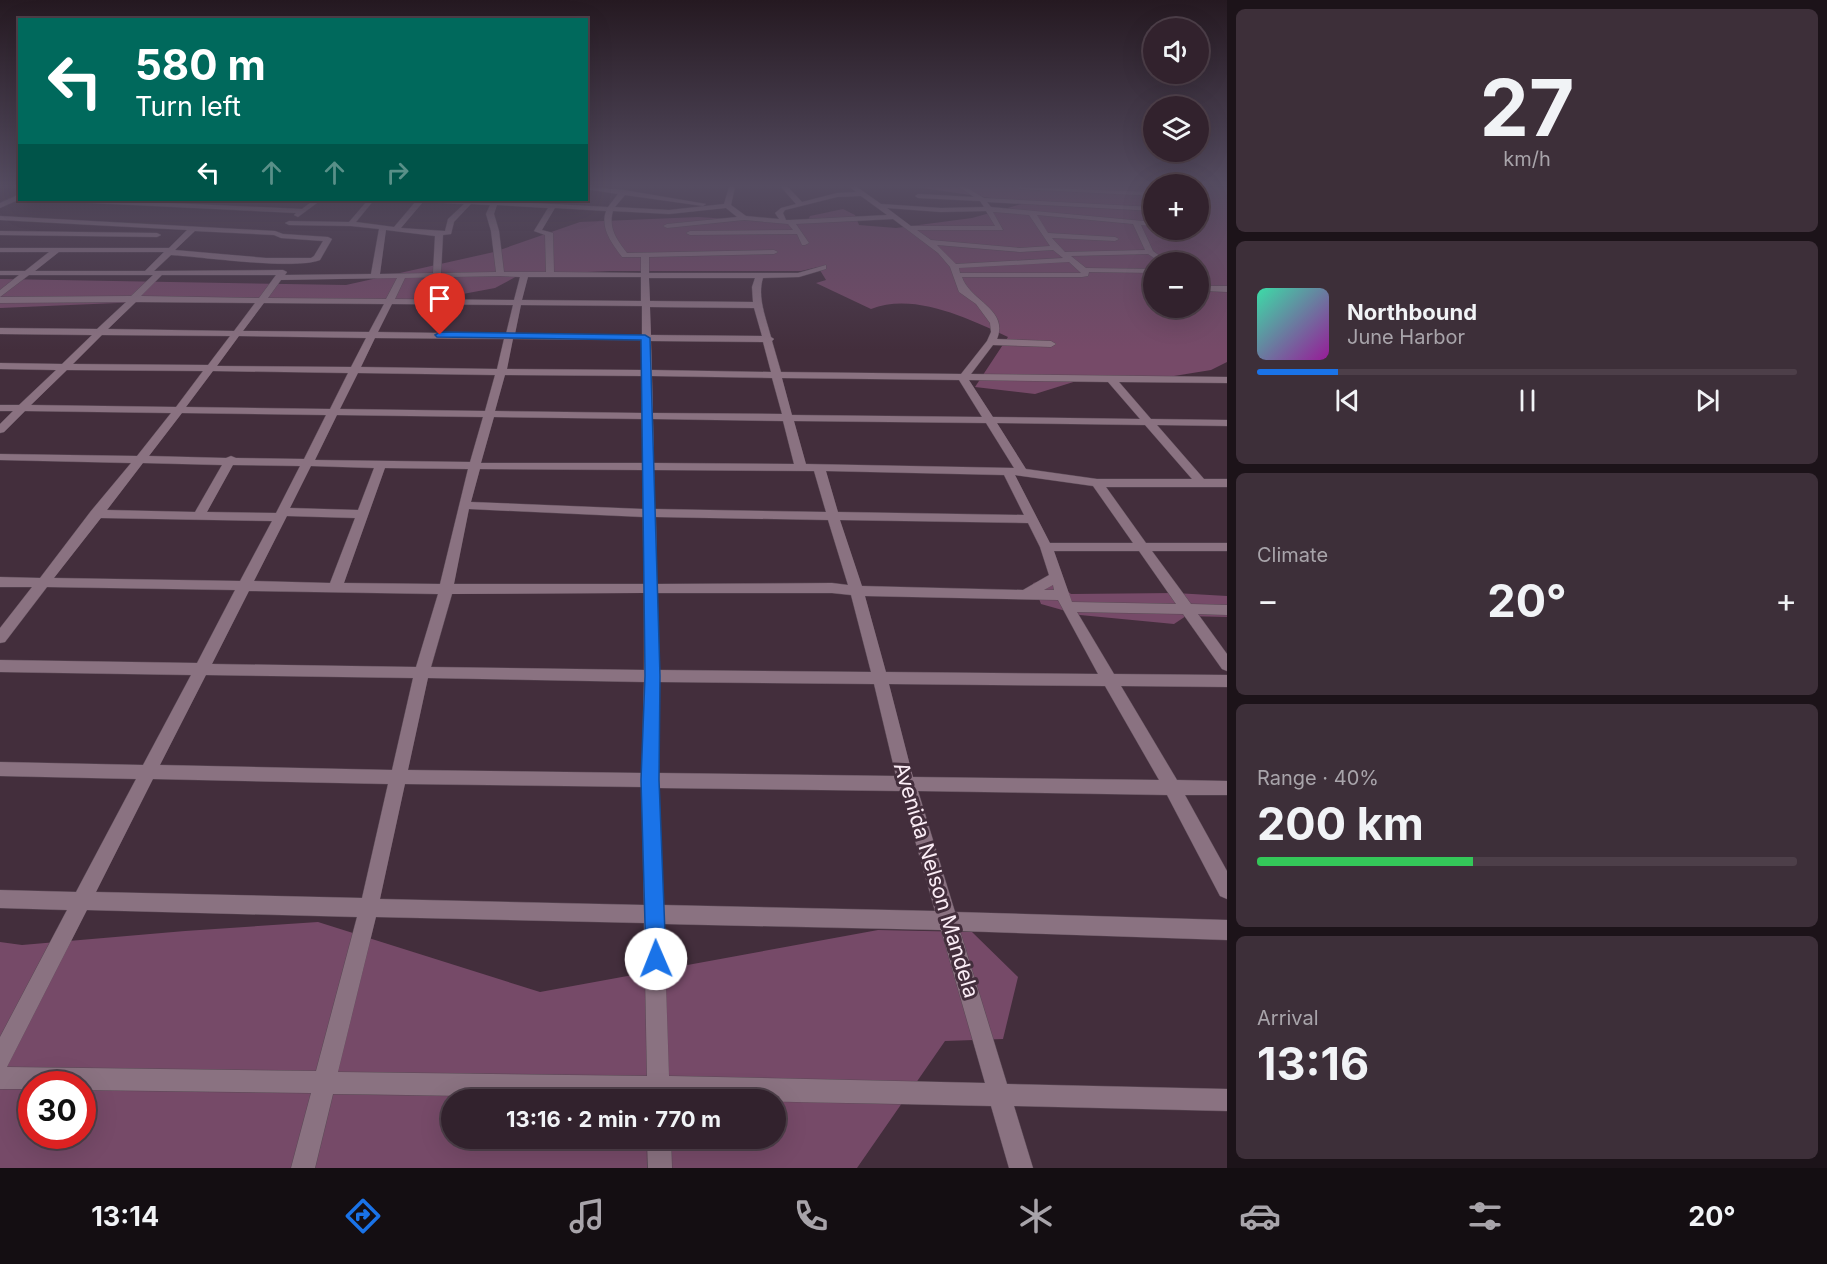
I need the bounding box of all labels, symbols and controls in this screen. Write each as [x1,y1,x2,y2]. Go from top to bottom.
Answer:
map controls [1143,18,1209,318]
button: sound [1143,18,1209,84]
text: 580 m [135,39,266,90]
icon: left [36,42,114,120]
text: 27 [1480,60,1574,155]
text: Turn left [135,90,241,123]
button: layers [1143,96,1209,162]
text: km/h [1503,147,1551,171]
icon: left [192,156,225,189]
icon: ahead [255,156,288,189]
icon: ahead [318,156,351,189]
icon: right [381,156,414,189]
button: + [1143,174,1209,240]
button: − [1143,252,1209,318]
pin [414,273,465,335]
icon: arrive [423,282,456,315]
text: Northbound [1347,299,1477,325]
text: June Harbor [1347,325,1465,349]
icon: previous [1331,384,1364,417]
icon: pause [1511,384,1544,417]
icon: next [1691,384,1724,417]
text: Climate [1257,543,1328,567]
text: 20° [1487,573,1567,628]
text: − [1257,580,1279,620]
text: + [1775,580,1797,620]
street label: Avenida Nelson Mandela [889,759,984,1001]
text: Range · 40% [1257,766,1379,790]
text: 200 km [1257,796,1424,851]
position arrow [624,927,688,991]
text: Arrival [1257,1006,1319,1030]
text: 13:16 [1257,1036,1369,1091]
speed limit sign: 30 [18,1071,96,1149]
text: 13:16 · 2 min · 770 m [506,1106,721,1132]
icon: directions [342,1195,384,1237]
icon: music [566,1195,608,1237]
icon: phone [790,1195,832,1237]
icon: climate [1015,1195,1057,1237]
icon: car [1239,1195,1281,1237]
icon: filters [1464,1195,1506,1237]
text: 13:14 [91,1200,159,1233]
text: 20° [1688,1200,1736,1233]

